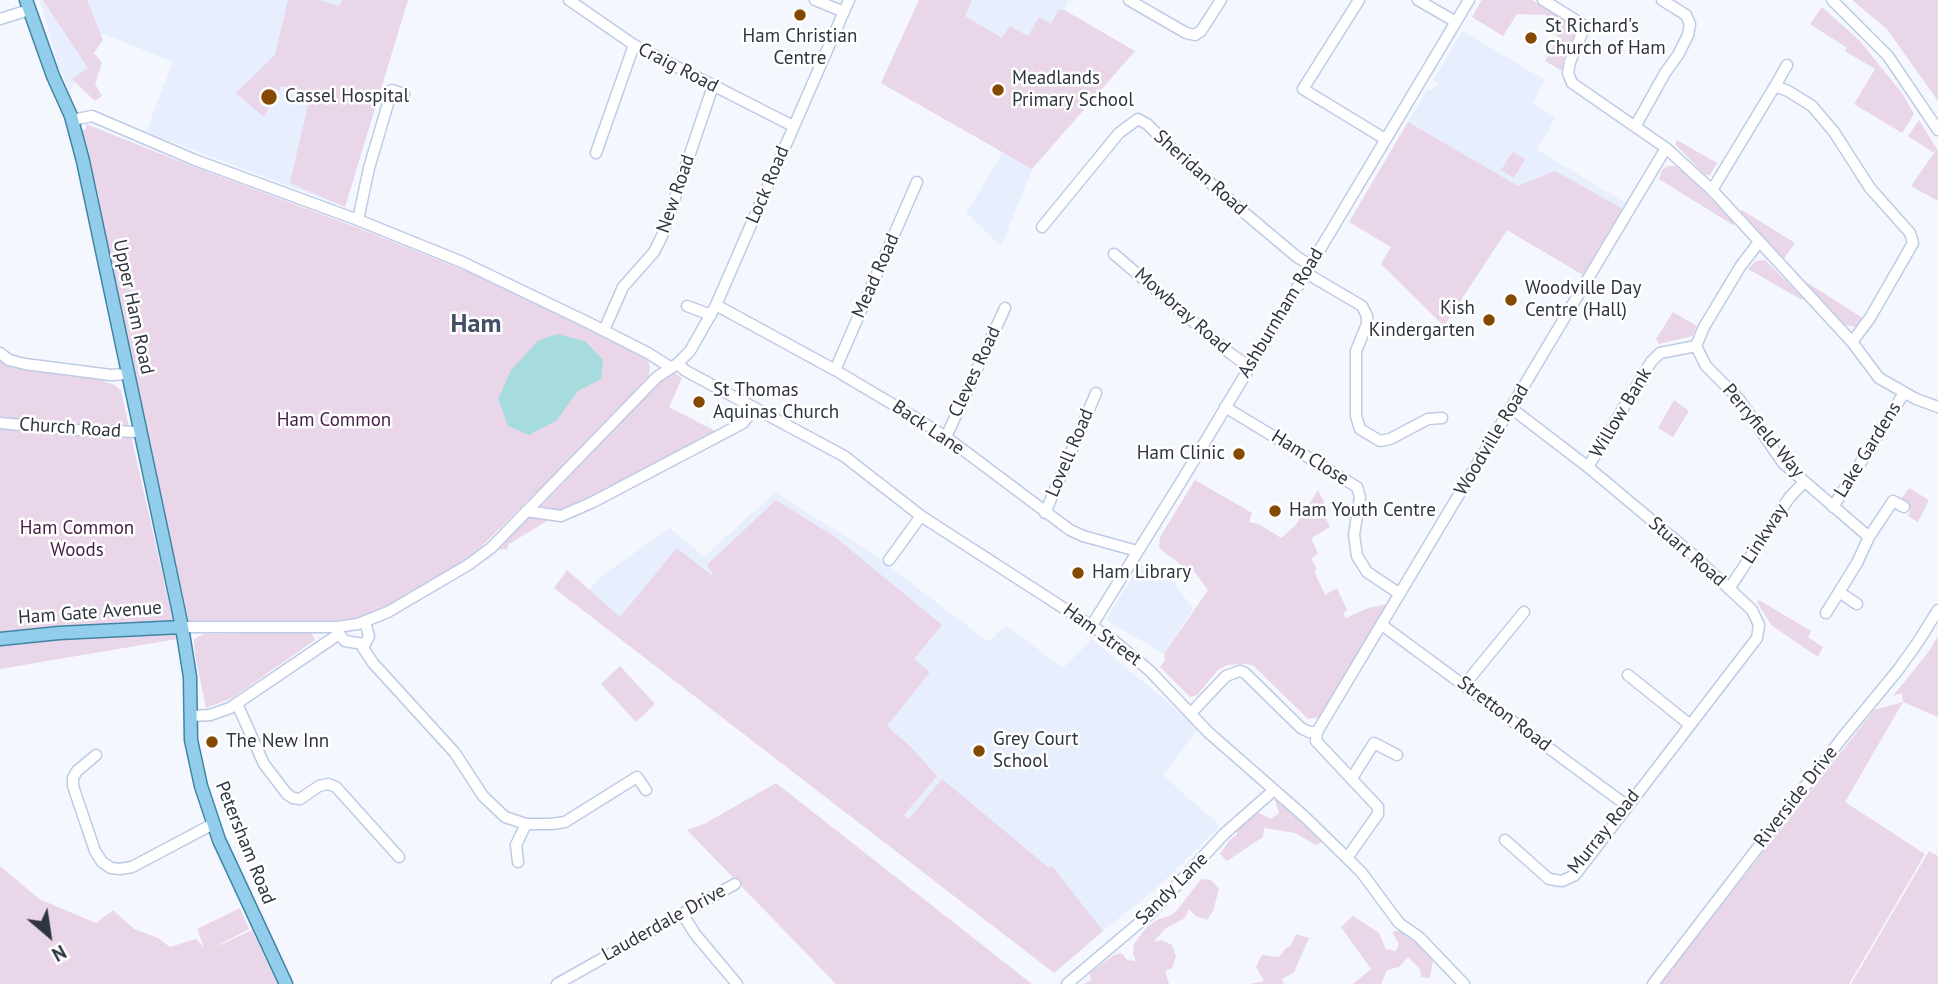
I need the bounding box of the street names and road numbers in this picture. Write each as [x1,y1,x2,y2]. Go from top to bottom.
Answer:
street label: Craig Road [634,38,722,98]
street label: Sheridan Road [1149,125,1251,221]
street label: Lock Road [742,143,794,227]
street label: New Road [652,152,700,236]
street label: Mead Road [847,230,905,322]
street label: Upper Ham Road [108,238,158,376]
street label: Ashburnham Road [1233,244,1329,382]
street label: Mowbray Road [1130,263,1234,359]
street label: Cleves Road [944,323,1006,421]
street label: Willow Bank [1585,364,1657,462]
street label: Perryfield Way [1717,379,1809,483]
street label: Woodville Road [1450,380,1534,500]
street label: Back Lane [888,396,968,460]
street label: Lake Gardens [1830,398,1906,502]
street label: Lovell Road [1041,405,1099,501]
street label: Church Road [18,413,122,443]
street label: Ham Close [1267,425,1353,491]
street label: Linkway [1737,500,1793,568]
street label: Stuart Road [1644,512,1730,592]
street label: Ham Gate Avenue [17,597,163,629]
street label: Ham Street [1058,599,1146,671]
street label: Stretton Road [1453,671,1555,757]
street label: Riverside Drive [1749,742,1843,852]
street label: Petersham Road [210,778,280,908]
street label: Murray Road [1563,785,1645,879]
street label: Sandy Lane [1131,848,1213,930]
street label: Lauderdale Drive [598,880,730,966]

